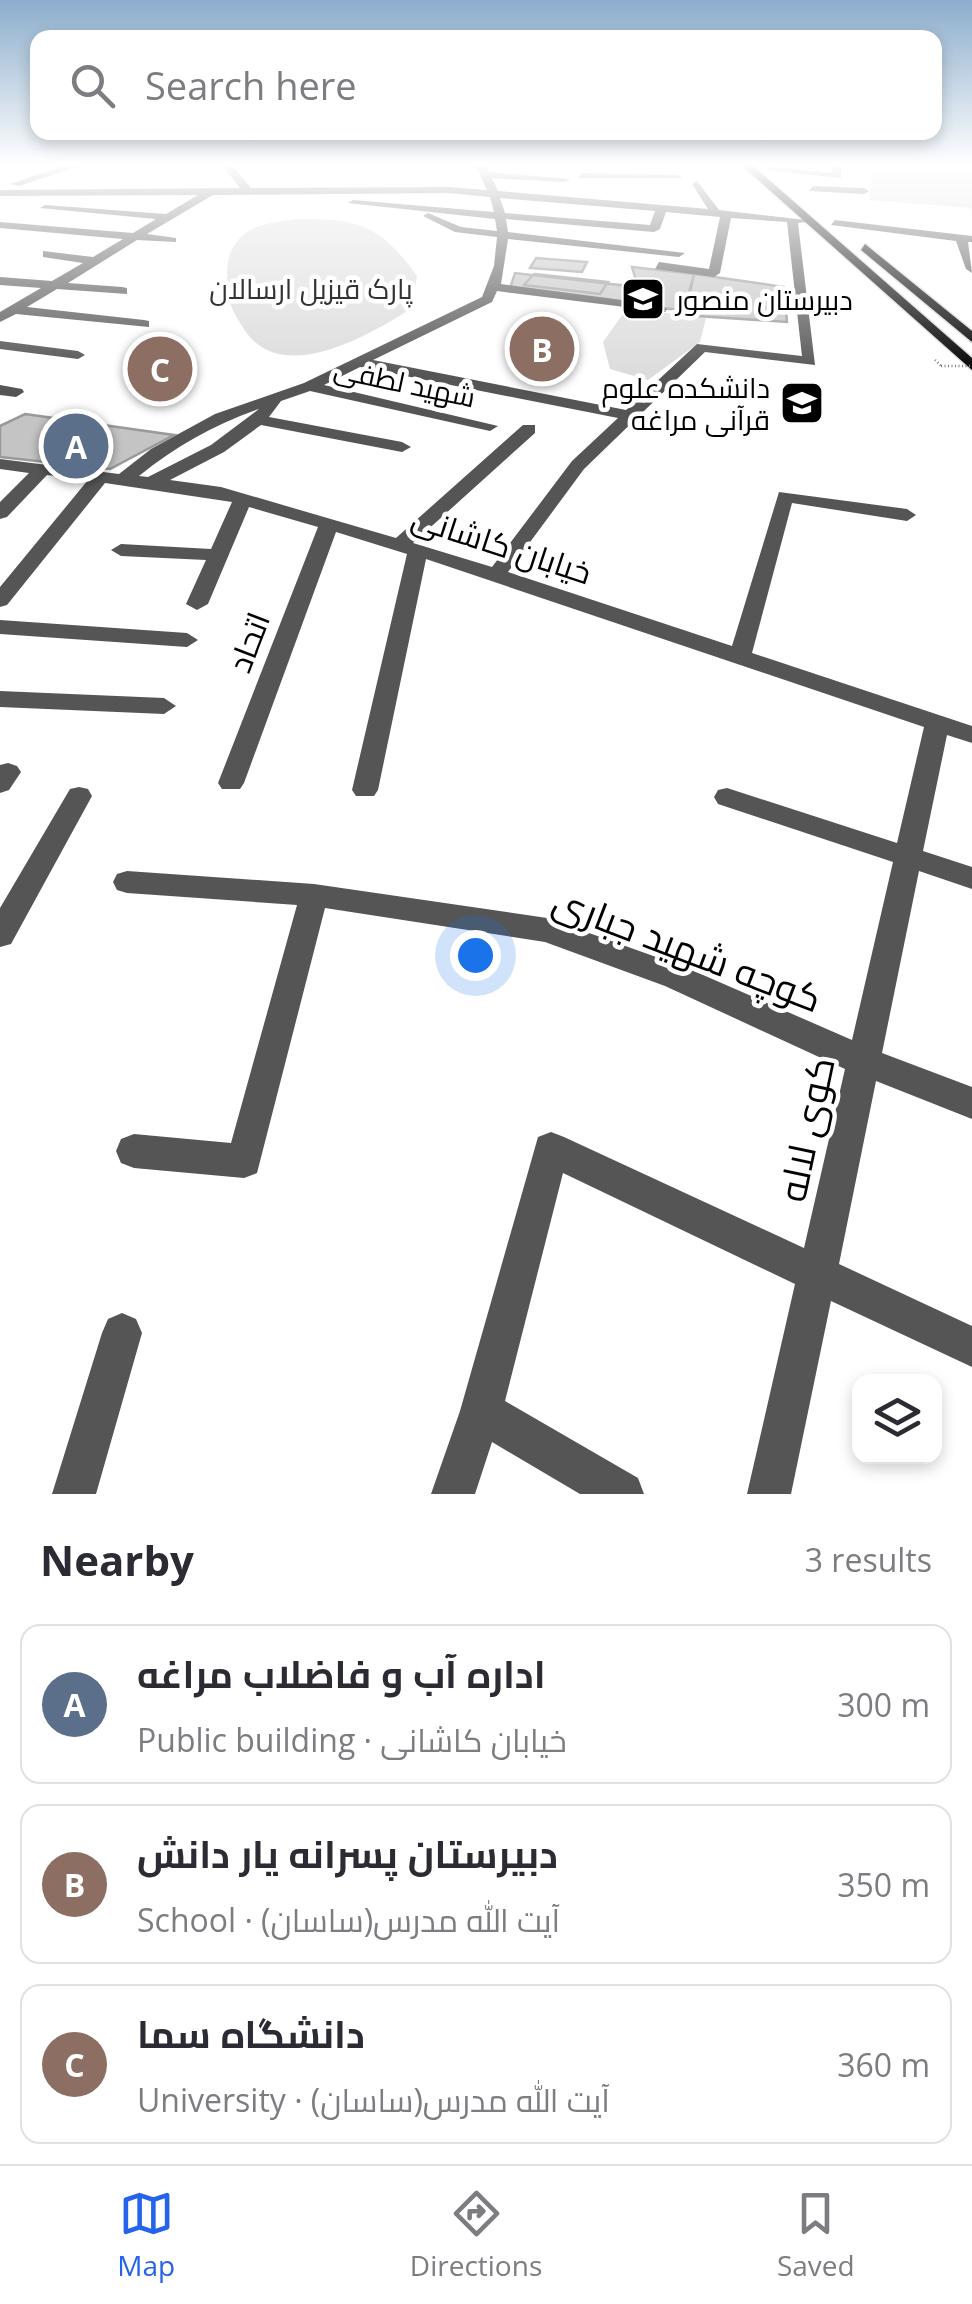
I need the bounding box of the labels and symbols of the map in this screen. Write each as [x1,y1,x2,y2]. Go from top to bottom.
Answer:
park label: پارک قیزیل ارسالان [209,269,413,308]
school or university icon: دبیرستان منصور [620,276,666,322]
place label: دبیرستان منصور [674,280,853,318]
pin: B [510,312,574,386]
pin: C [128,332,192,406]
street label: شهید لطفی [331,349,479,415]
place label: دانشکده علوم قرآنی مراغه [601,368,770,438]
school or university icon: دانشکده علوم قرآنی مراغه [779,380,825,426]
pin: A [44,408,108,484]
street label: خیابان کاشانی [407,495,597,593]
street label: اتحاد [217,606,279,678]
street label: کوچه شهید جباری [546,873,830,1024]
your location [450,930,501,981]
street label: کوی لاله [764,1052,846,1206]

